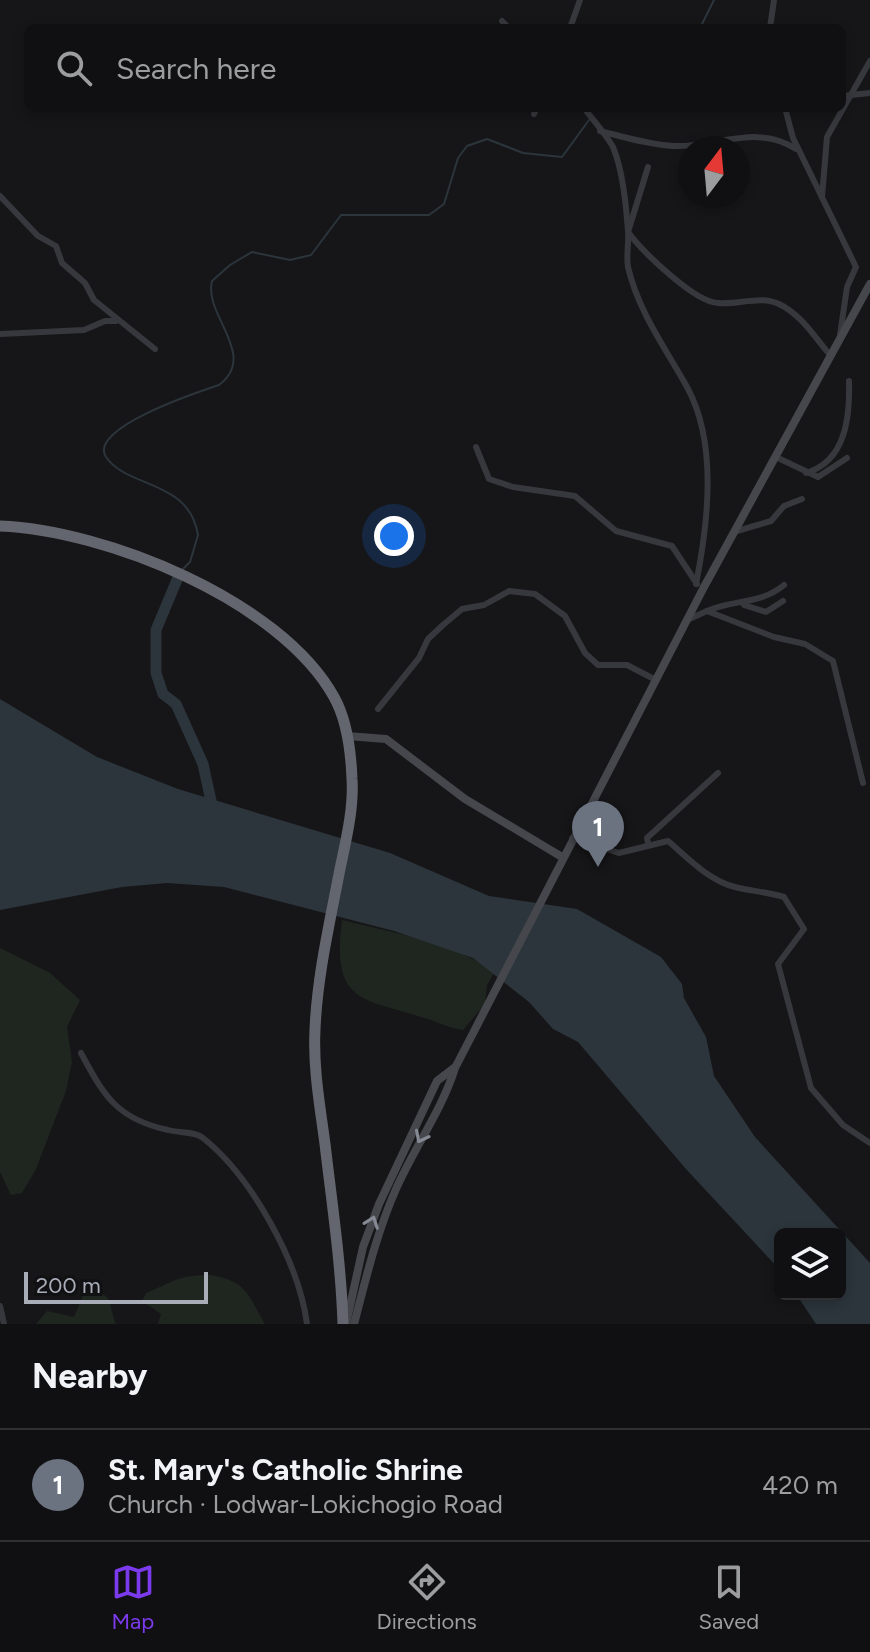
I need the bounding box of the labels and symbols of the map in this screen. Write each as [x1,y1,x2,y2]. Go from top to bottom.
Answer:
north arrow [678,136,750,208]
your location [374,516,414,556]
pin: 1 [572,801,624,867]
one-way arrow [416,1129,431,1144]
one-way arrow [362,1216,379,1230]
scale bar [24,1268,208,1304]

